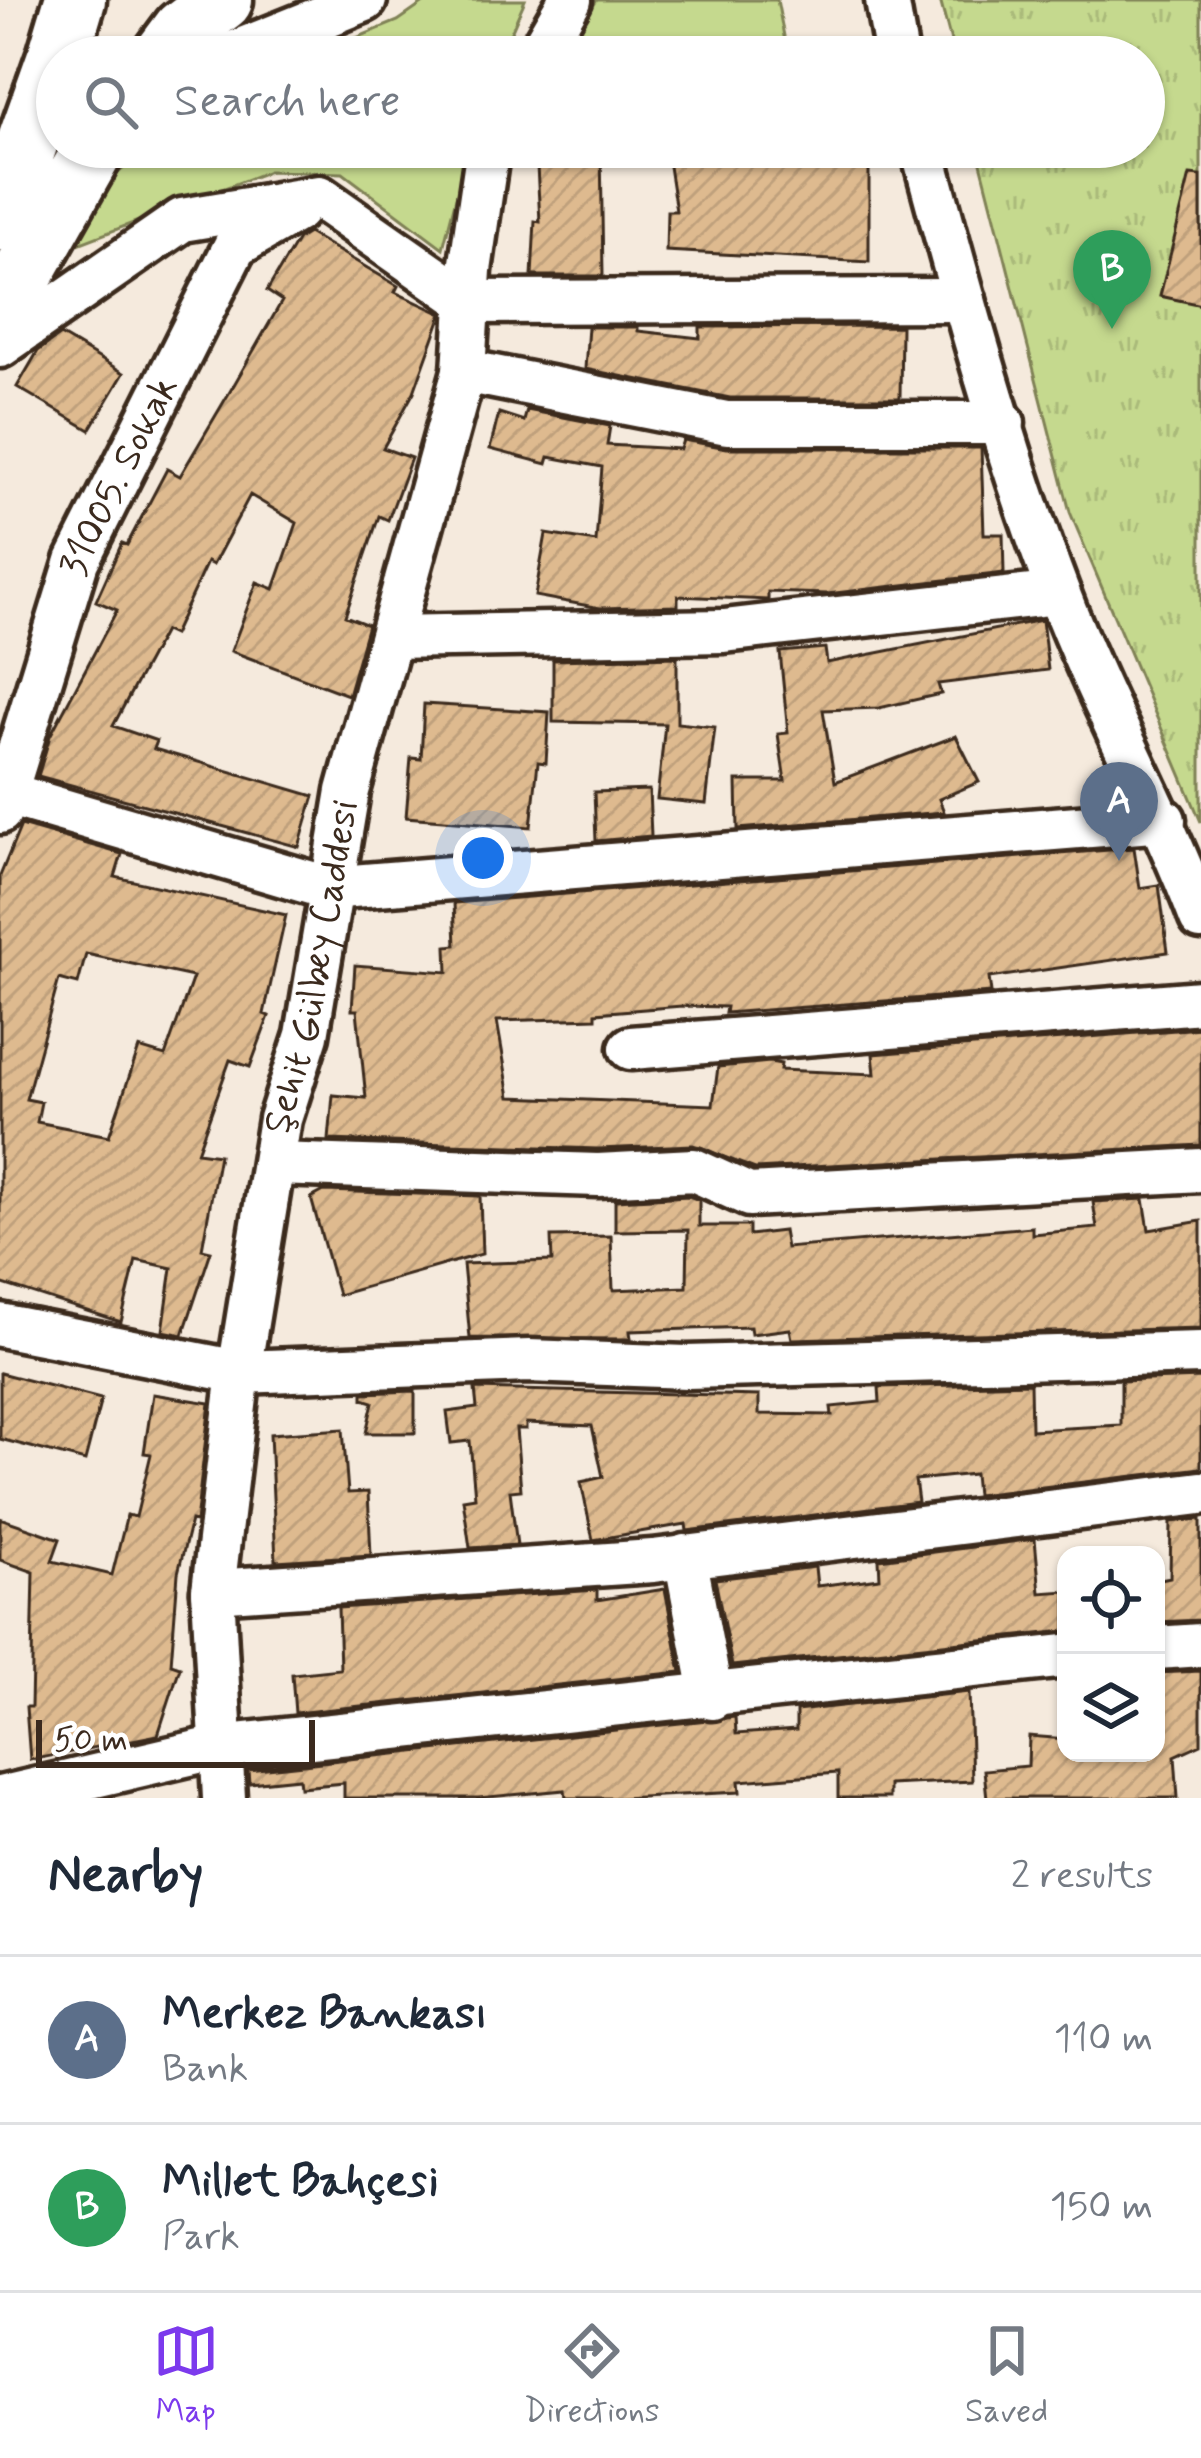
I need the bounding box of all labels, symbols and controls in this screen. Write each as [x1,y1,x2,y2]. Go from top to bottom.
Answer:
search box [36,36,1165,168]
icon: search [78,69,144,135]
text: Search here [174,73,401,132]
pin: B [1073,230,1151,329]
street label: 31005. Sokak [48,368,191,582]
pin: A [1080,762,1158,861]
street label: Şehit Gülbey Caddesi [253,796,372,1137]
your location [453,828,513,888]
map controls [1057,1546,1165,1762]
button: locate [1057,1546,1165,1654]
button: layers [1057,1654,1165,1762]
scale bar [36,1714,315,1767]
text: 50 m [54,1719,128,1763]
text: Nearby [48,1843,203,1909]
text: 2 results [1011,1851,1153,1902]
text: Merkez Bankası [162,1985,488,2044]
text: A [74,2014,100,2065]
text: 110 m [1054,2014,1153,2065]
text: Bank [162,2044,248,2095]
text: Millet Bahçesi [162,2153,439,2212]
text: B [75,2182,99,2233]
text: 150 m [1050,2182,1153,2233]
text: Park [162,2212,240,2263]
tab: Map [153,2318,219,2434]
tab: Directions [524,2318,660,2434]
tab: Saved [965,2318,1048,2434]

